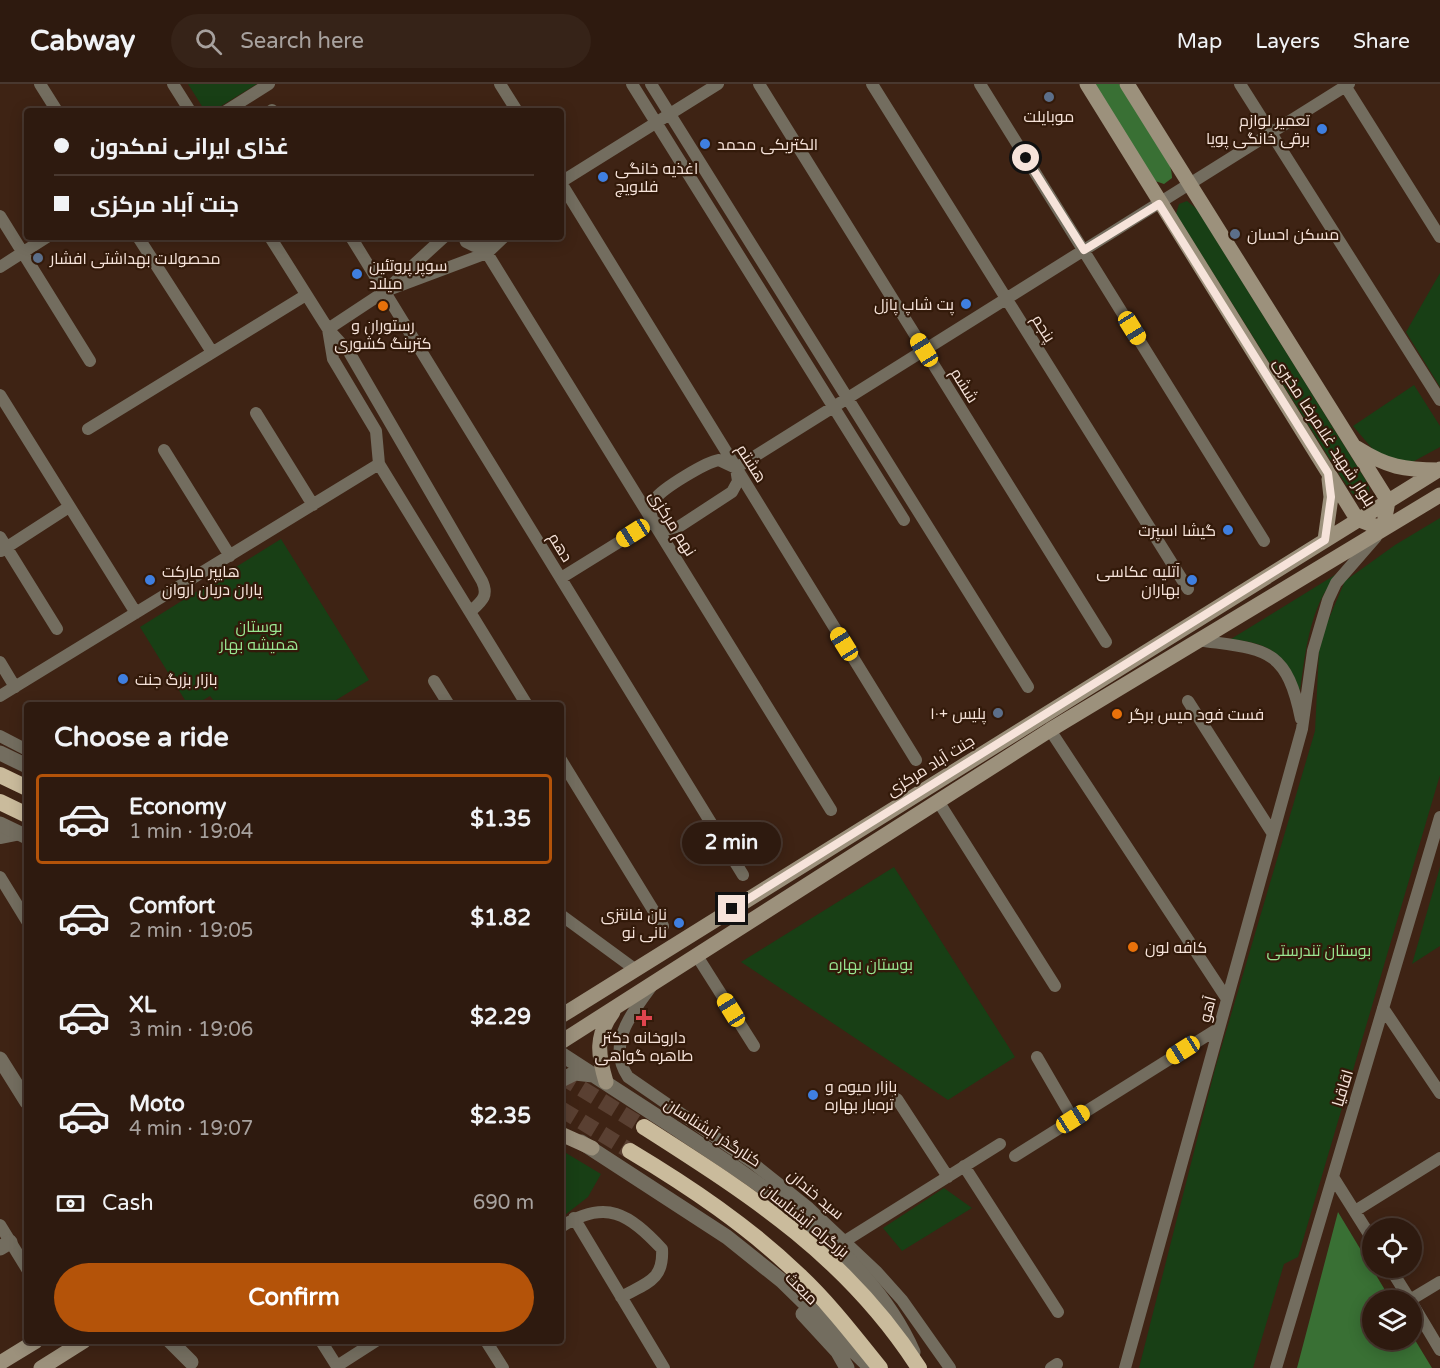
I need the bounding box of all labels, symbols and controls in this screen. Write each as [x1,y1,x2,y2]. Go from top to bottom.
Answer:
search box [171,14,591,68]
text: Cabway [30,24,135,58]
icon: search [192,25,225,58]
text: Search here [240,28,364,54]
text: Map [1177,29,1222,54]
text: Layers [1255,29,1320,54]
text: Share [1353,29,1410,54]
marker: موبایلت [1042,90,1056,104]
place label: موبایلت [1024,107,1074,127]
place label: تعمیر لوازم برقی خانگی پویا [1206,111,1311,150]
marker: تعمیر لوازم برقی خانگی پویا [1315,122,1329,136]
text: غذای ایرانی نمکدون [90,134,289,160]
place label: الکتریکی محمد [717,135,818,155]
marker: الکتریکی محمد [698,137,712,151]
route start [1012,144,1039,171]
place label: اغذیه خانگی فلاویچ [615,159,698,198]
marker: اغذیه خانگی فلاویچ [596,170,610,184]
text: جنت آباد مرکزی [90,192,239,218]
place label: مسکن احسان [1247,225,1339,245]
marker: مسکن احسان [1228,227,1242,241]
place label: محصولات بهداشتی افشار [49,249,221,269]
marker: محصولات بهداشتی افشار [31,251,45,265]
place label: سوپر پروتئین میلاد [369,256,447,294]
marker: سوپر پروتئین میلاد [350,267,364,281]
place label: پت شاپ پازل [874,295,955,316]
marker: پت شاپ پازل [959,297,973,311]
marker: رستوران و کترینگ کشوری [376,299,390,313]
car [1115,308,1149,348]
street label: پنجم [1026,311,1060,347]
place label: رستوران و کترینگ کشوری [334,316,432,354]
car [907,330,941,370]
street label: بلوار شهید غلامرضا مخبری [1269,354,1380,511]
street label: ششم [945,364,983,407]
street label: هشتم [731,441,771,487]
street label: نهم مرکزی [643,487,700,561]
car [613,516,653,550]
place label: گیشا اسپرت [1138,521,1216,542]
marker: گیشا اسپرت [1221,523,1235,537]
street label: دهم [543,529,577,567]
place label: هایپر مارکت یاران دریان آروان [162,562,263,600]
place label: آتلیه عکاسی بهاران [1096,562,1181,600]
marker: هایپر مارکت یاران دریان آروان [143,573,157,587]
marker: آتلیه عکاسی بهاران [1185,573,1199,587]
park label: بوستان همیشه بهار [218,617,299,655]
car [827,624,861,664]
place label: بازار بزرگ جنت [135,670,218,690]
marker: بازار بزرگ جنت [116,672,130,686]
place label: پلیس +۱۰ [930,704,987,725]
place label: فست فود میس برگر [1128,705,1264,725]
marker: پلیس +۱۰ [991,706,1005,720]
marker: فست فود میس برگر [1110,707,1124,721]
text: Choose a ride [54,721,229,754]
street label: جنت آباد مرکزی [883,731,978,801]
icon: car [57,792,111,846]
text: Economy [129,794,226,820]
text: $1.35 [470,806,531,832]
text: 1 min · 19:04 [129,820,253,844]
callout: 2 min [682,822,782,864]
text: 2 min [705,831,758,855]
icon: car [57,891,111,945]
text: Comfort [129,893,215,919]
route end [718,895,745,922]
text: $1.82 [470,905,531,931]
place label: نان فانتزی نانی نو [601,905,667,943]
marker: نان فانتزی نانی نو [672,916,686,930]
text: 2 min · 19:05 [129,919,253,943]
place label: کافه لون [1145,938,1207,958]
marker: کافه لون [1126,940,1140,954]
park label: بوستان تندرستی [1267,941,1371,961]
park label: بوستان بهاره [829,955,913,975]
icon: car [57,990,111,1044]
car [714,990,748,1030]
text: XL [129,992,156,1018]
street label: آهو [1195,993,1221,1025]
text: $2.29 [470,1004,531,1030]
marker: داروخانه دکتر طاهره گواهی [637,1011,651,1025]
text: 3 min · 19:06 [129,1018,253,1042]
place label: داروخانه دکتر طاهره گواهی [595,1028,693,1066]
car [1163,1033,1203,1067]
street label: اقاقیا [1328,1067,1358,1109]
place label: بازار میوه و تره‌بار بهاره [825,1077,897,1115]
marker: بازار میوه و تره‌بار بهاره [806,1088,820,1102]
icon: car [57,1089,111,1143]
text: Moto [129,1091,185,1117]
street label: کنارگذر آبشناسان [660,1094,765,1172]
car [1053,1102,1093,1136]
text: $2.35 [470,1103,531,1129]
text: 4 min · 19:07 [129,1117,253,1141]
street label: سید خندان [783,1165,848,1224]
street label: بزرگراه آبشناسان [757,1179,853,1262]
icon: cash [54,1187,87,1220]
text: Cash [102,1190,154,1216]
text: 690 m [473,1191,534,1215]
map controls [1362,1218,1422,1350]
button: locate [1362,1218,1422,1278]
button: Confirm [54,1263,534,1332]
street label: مبعث [781,1268,822,1309]
button: layers [1362,1290,1422,1350]

